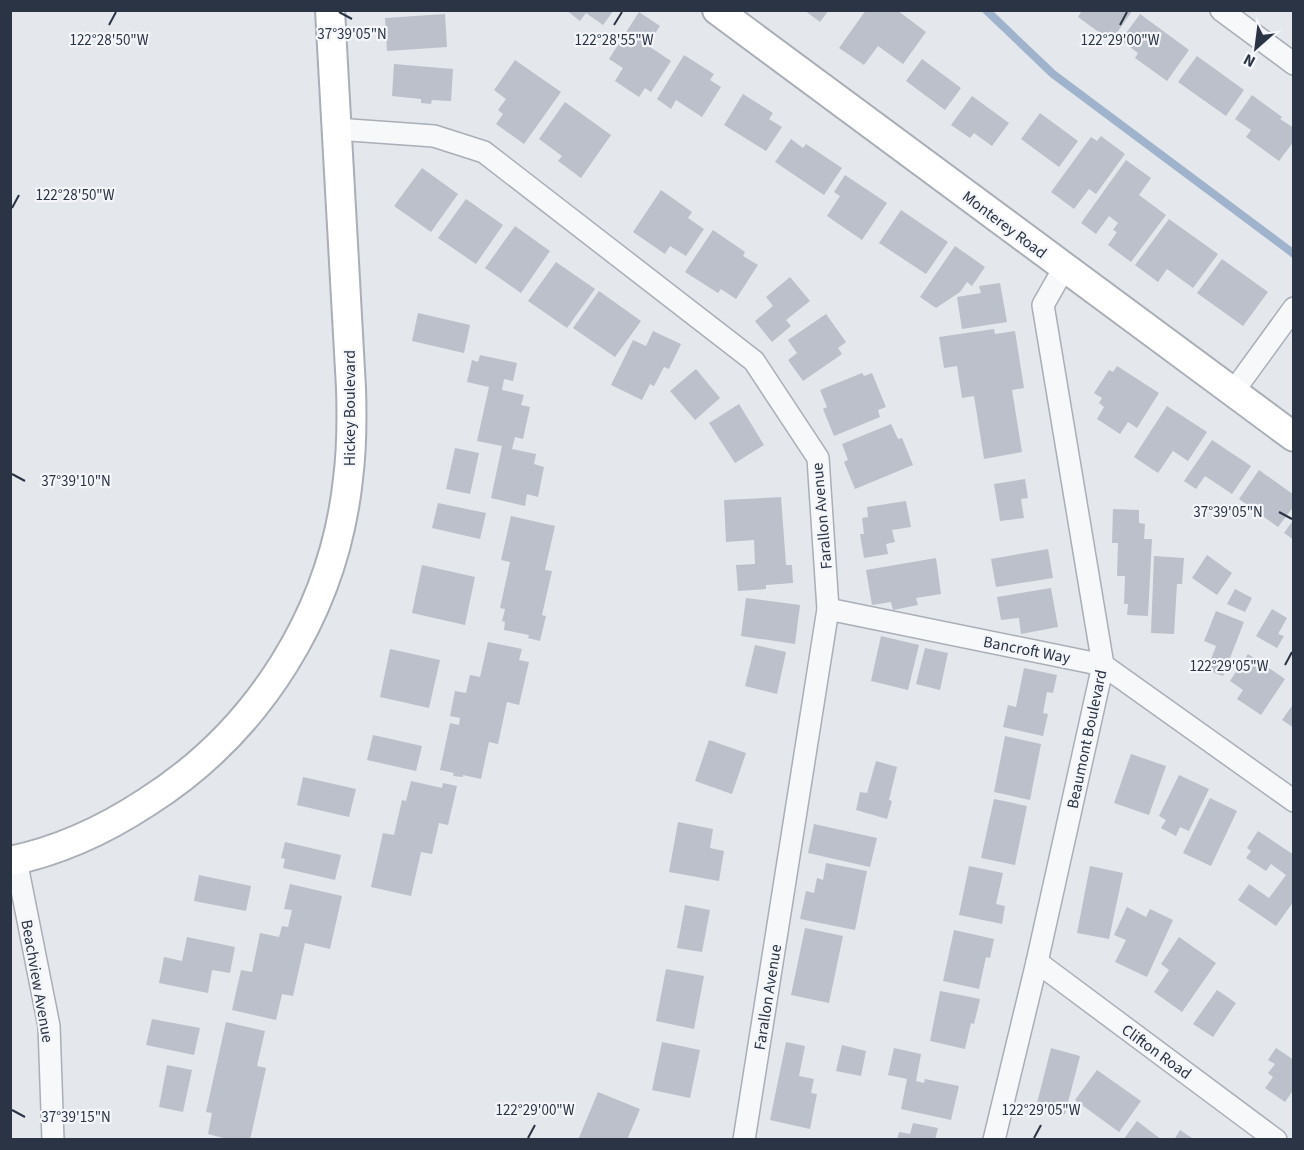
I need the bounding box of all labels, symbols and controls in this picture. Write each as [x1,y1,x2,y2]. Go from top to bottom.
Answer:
north arrow [1226,18,1286,78]
text: 37°39'05"N [317,24,387,45]
text: 122°28'50"W [69,30,149,51]
text: 122°28'55"W [574,30,654,51]
text: 122°29'00"W [1080,30,1160,51]
text: N [1240,48,1259,73]
text: 122°28'50"W [35,185,115,206]
street label: Monterey Road [958,186,1051,264]
street label: Hickey Boulevard [339,350,361,466]
street label: Farallon Avenue [806,462,838,570]
text: 37°39'10"N [41,471,111,492]
text: 37°39'05"N [1193,502,1263,523]
street label: Bancroft Way [981,631,1073,669]
text: 122°29'05"W [1189,656,1269,677]
street label: Beaumont Boulevard [1062,668,1112,811]
street label: Beachview Avenue [15,918,59,1045]
street label: Farallon Avenue [749,943,787,1052]
street label: Clifton Road [1117,1019,1196,1085]
text: 122°29'00"W [495,1100,575,1121]
text: 122°29'05"W [1001,1100,1081,1121]
text: 37°39'15"N [41,1107,111,1128]

